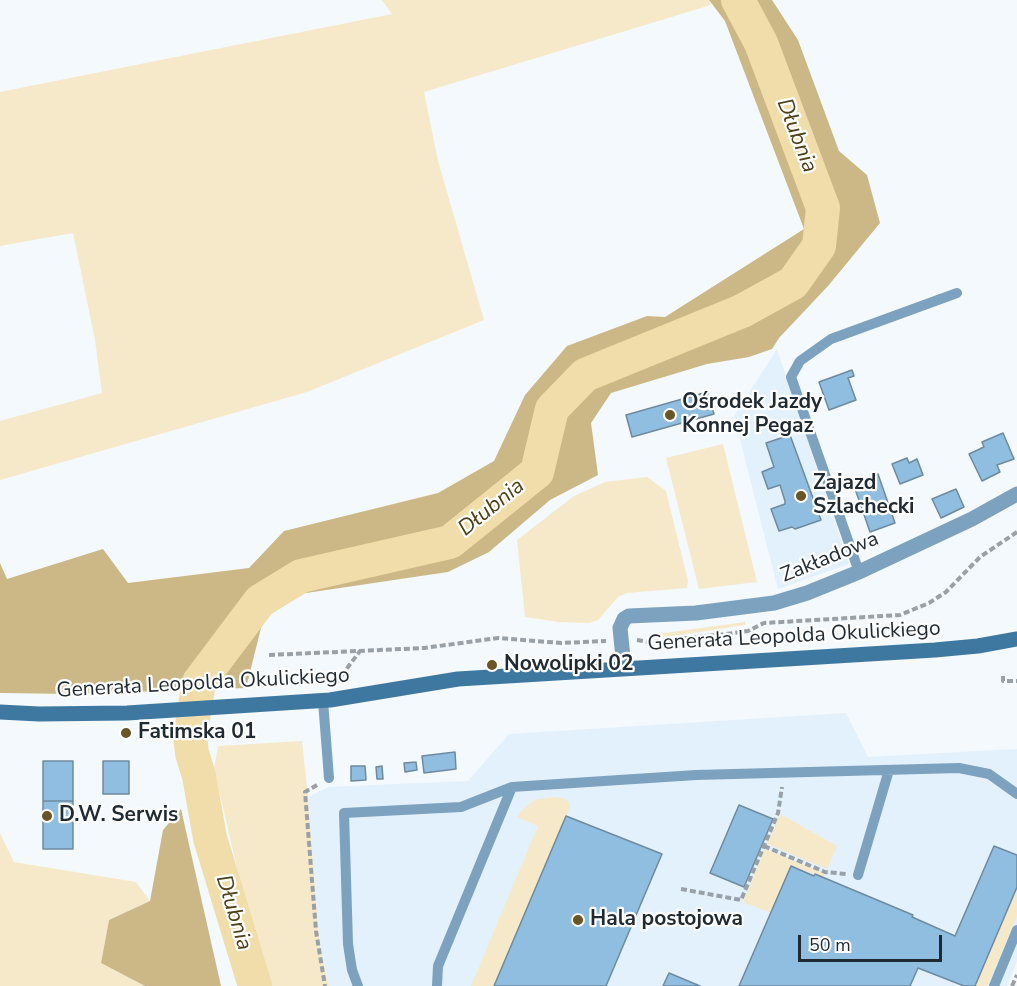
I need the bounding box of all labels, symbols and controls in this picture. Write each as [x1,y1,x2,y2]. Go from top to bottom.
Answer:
water label: Dłubnia [770,95,822,177]
place label: Ośrodek Jazdy Konnej Pegaz [682,390,822,440]
marker: Ośrodek Jazdy Konnej Pegaz [663,408,677,422]
place label: Zajazd Szlachecki [813,471,914,521]
water label: Dłubnia [454,473,530,543]
marker: Zajazd Szlachecki [794,489,808,503]
street label: Zakładowa [777,527,883,589]
street label: Generała Leopolda Okulickiego [647,617,941,657]
place label: Nowolipki 02 [504,652,634,678]
marker: Nowolipki 02 [485,658,499,672]
street label: Generała Leopolda Okulickiego [56,664,350,704]
place label: Fatimska 01 [138,720,256,746]
marker: Fatimska 01 [119,726,133,740]
place label: D.W. Serwis [59,803,178,829]
marker: D.W. Serwis [40,809,54,823]
water label: Dłubnia [209,872,257,954]
place label: Hala postojowa [590,907,743,933]
marker: Hala postojowa [571,913,585,927]
scale bar [801,923,945,961]
text: 50 m [809,933,851,957]

